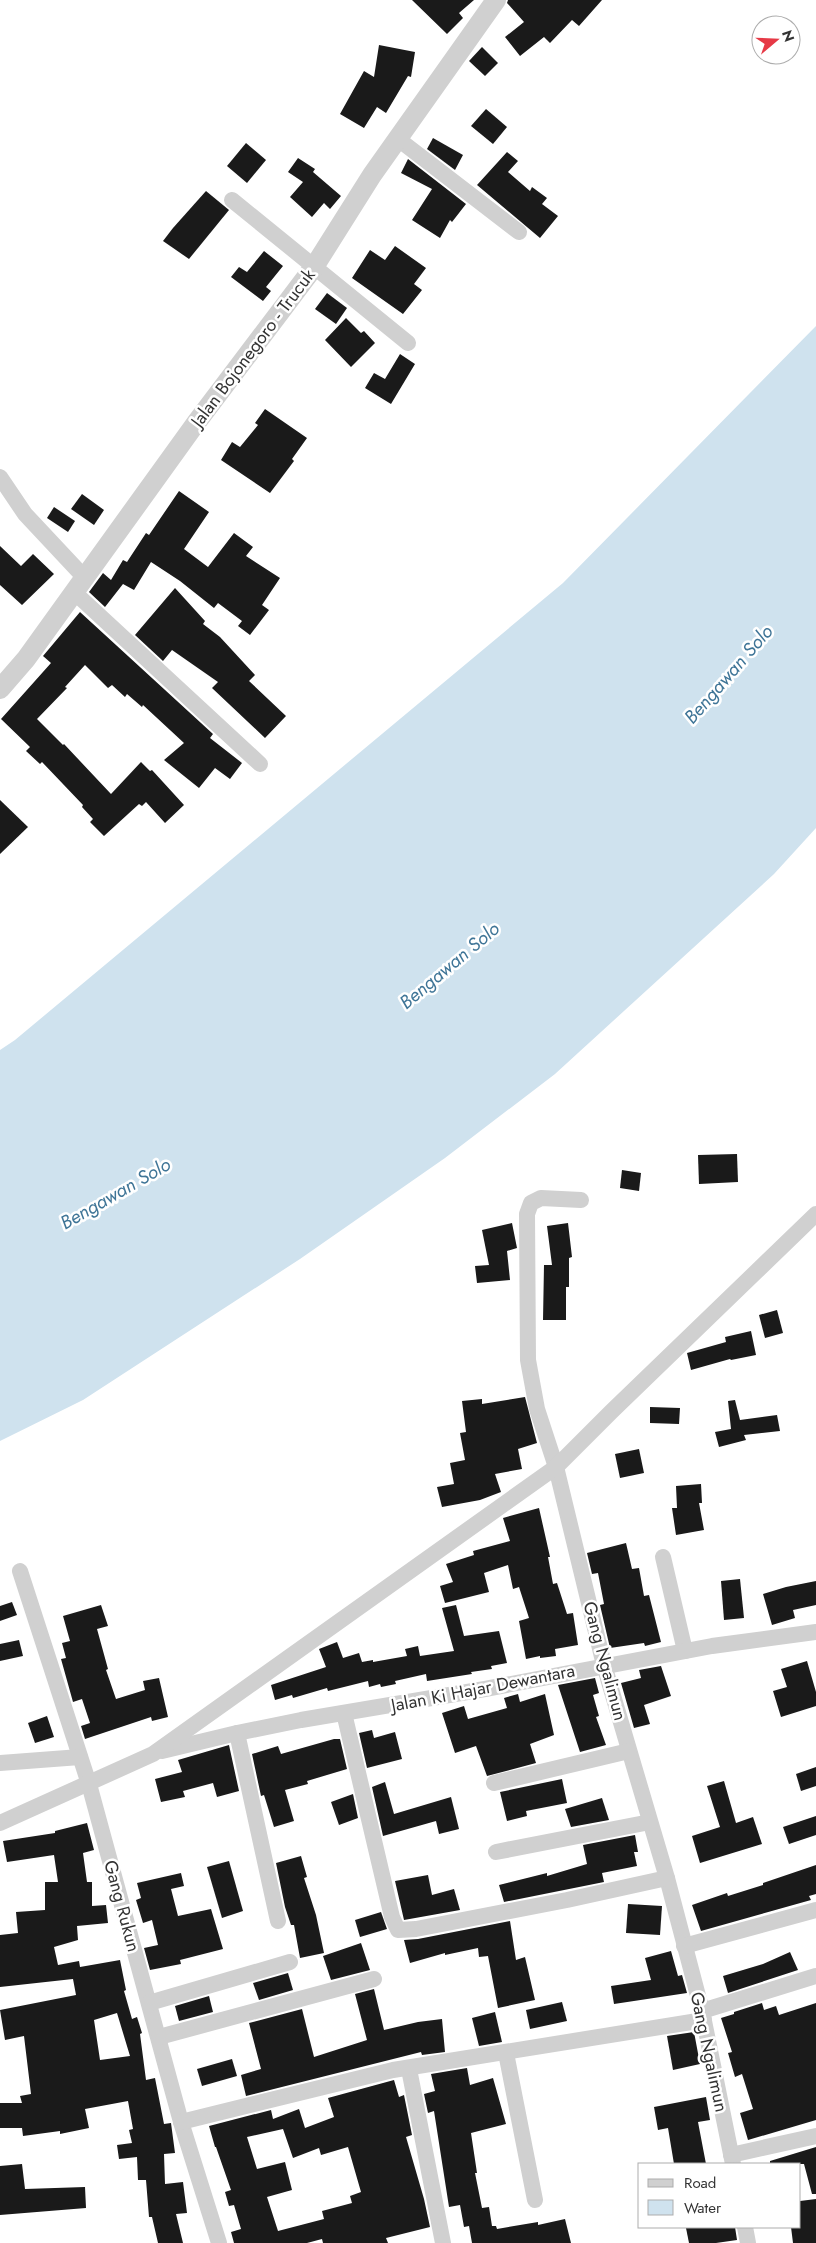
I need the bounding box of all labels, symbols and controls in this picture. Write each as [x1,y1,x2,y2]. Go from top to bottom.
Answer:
north arrow [751,15,801,65]
text: N [777,27,800,44]
street label: Jalan Bojonegoro - Trucuk [183,263,321,434]
water label: Bengawan Solo [678,619,779,730]
water label: Bengawan Solo [393,915,505,1015]
water label: Bengawan Solo [55,1151,175,1236]
street label: Gang Ngalimun [577,1599,633,1723]
street label: Jalan Ki Hajar Dewantara [387,1657,577,1719]
street label: Gang Rukun [97,1857,147,1955]
street label: Gang Ngalimun [684,1989,734,2115]
legend [638,2163,801,2228]
text: Road [684,2172,716,2194]
text: Water [684,2197,722,2219]

